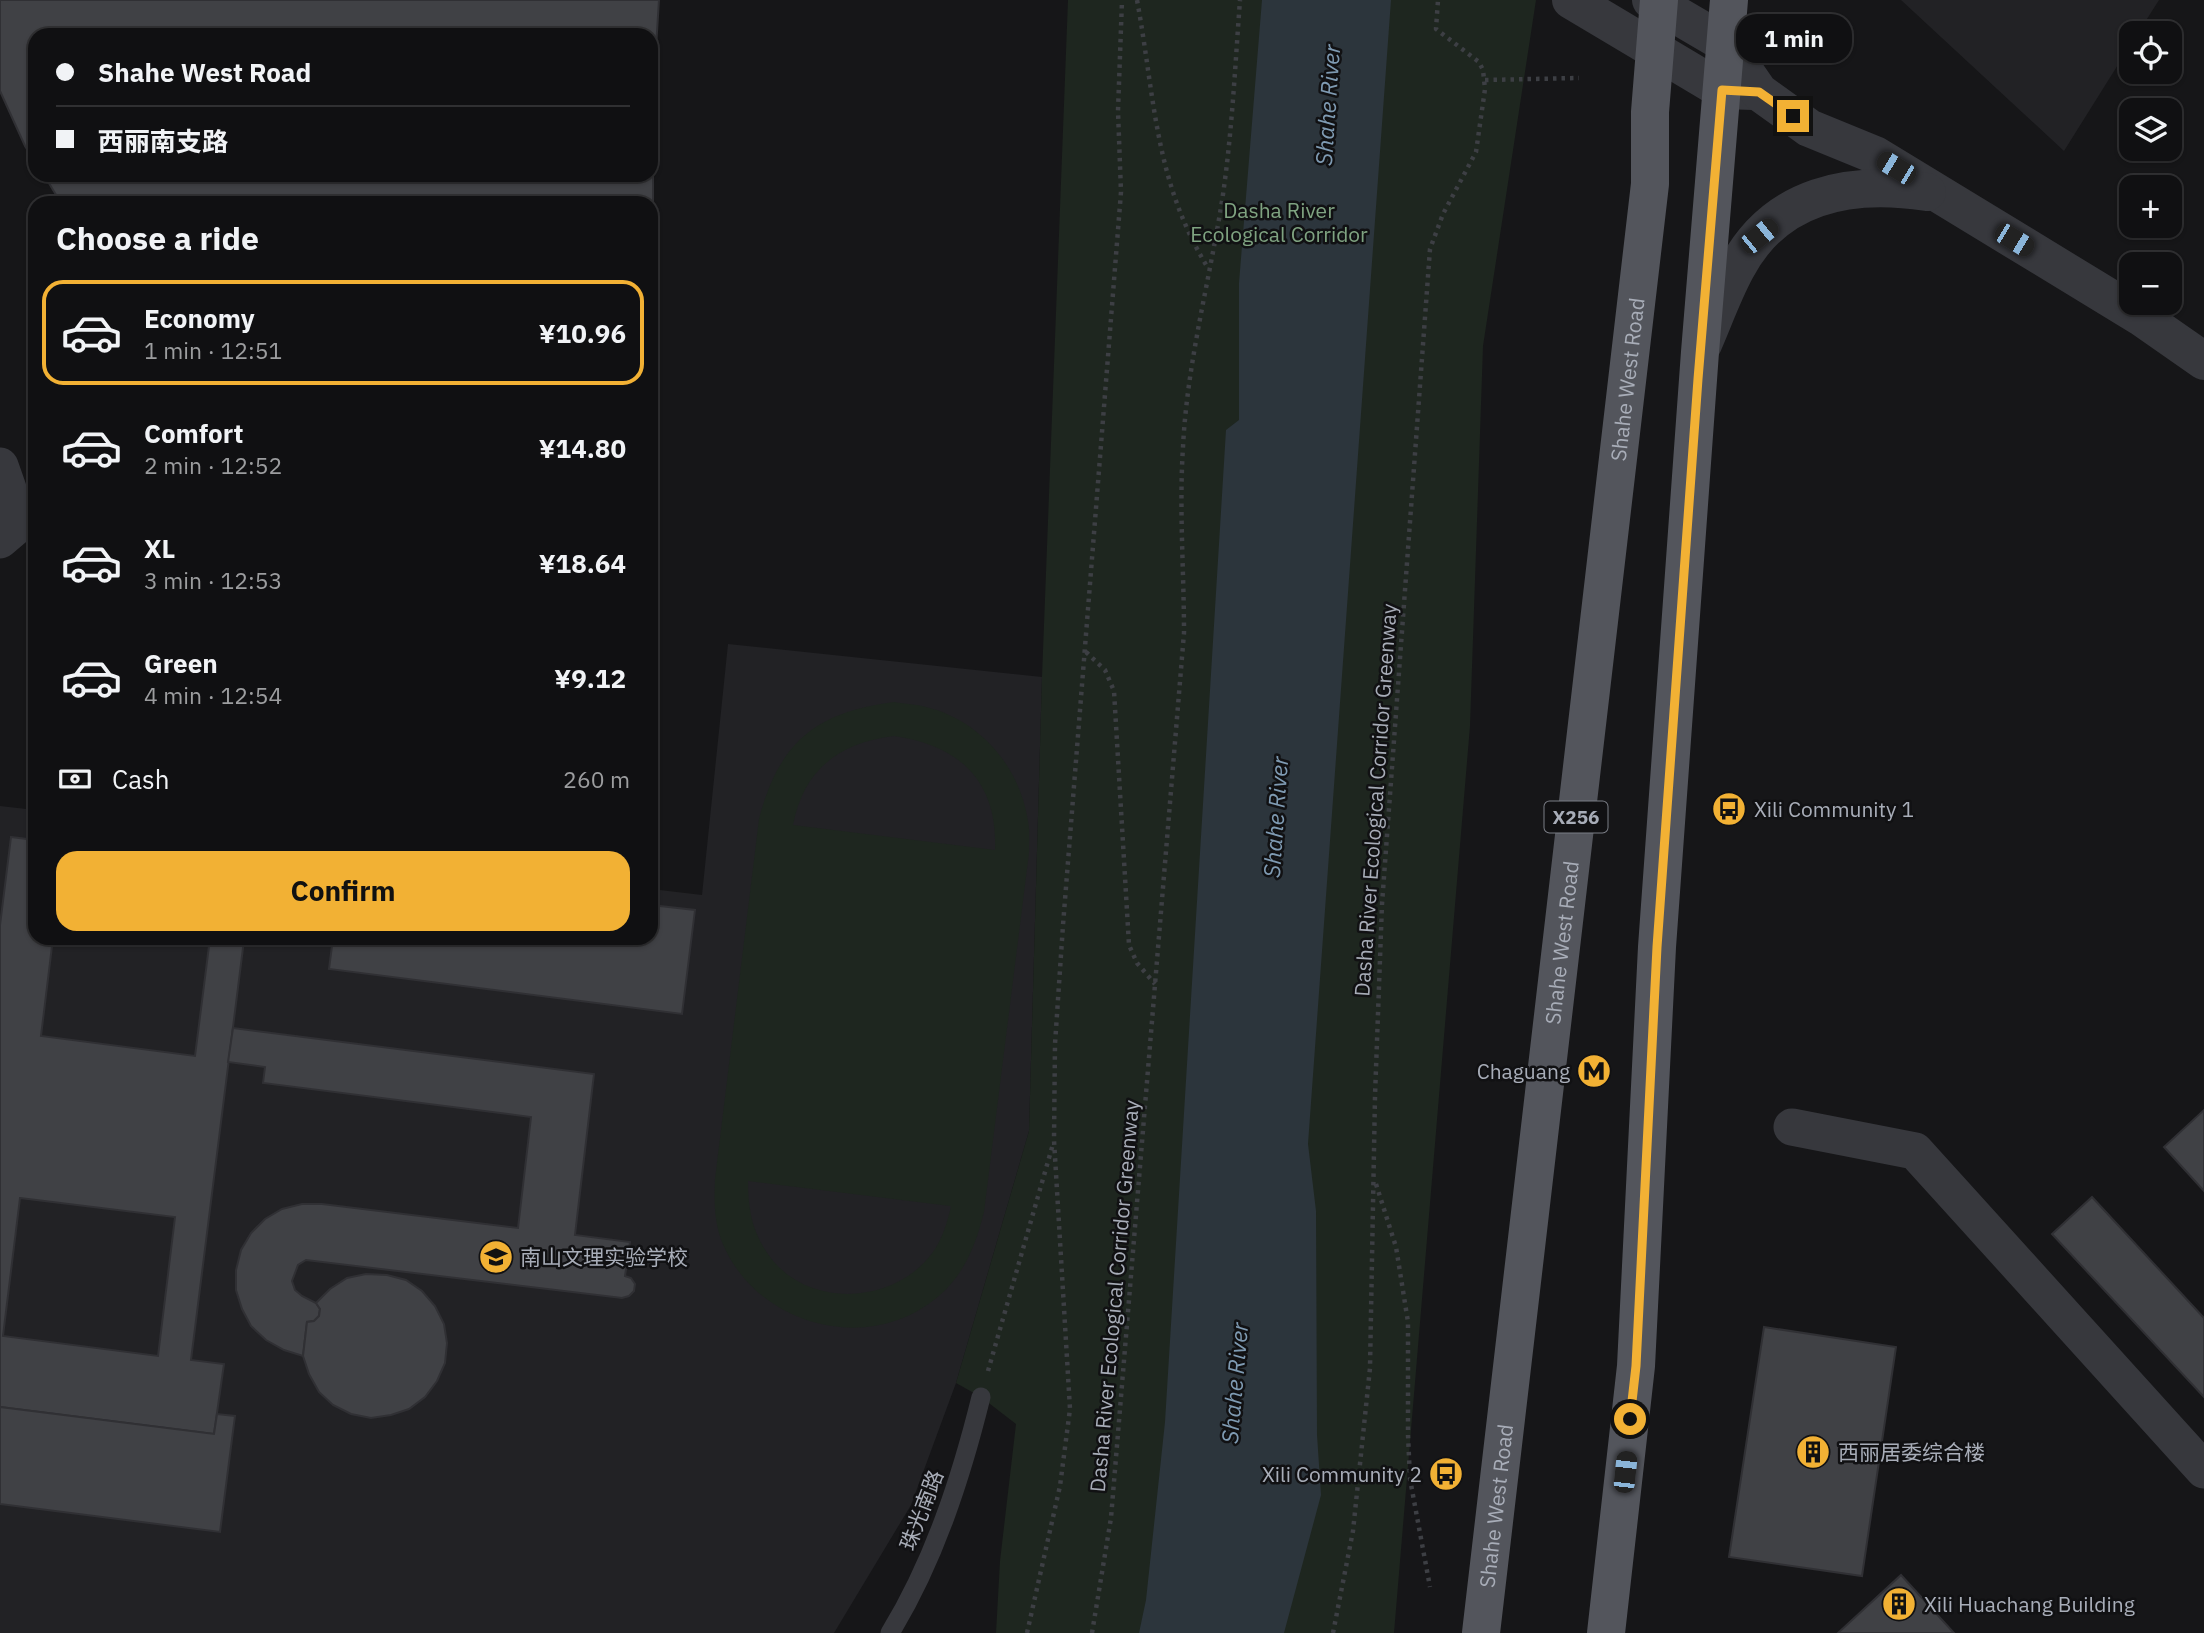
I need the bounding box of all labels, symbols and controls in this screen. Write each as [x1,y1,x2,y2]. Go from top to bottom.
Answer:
callout: 1 min [1735,15,1851,64]
map controls [2119,21,2182,315]
button: locate [2119,21,2182,84]
text: 1 min [1764,23,1824,53]
water label: Shahe River [1308,43,1346,167]
text: Shahe West Road [98,55,311,89]
button: layers [2119,98,2182,161]
route end [1777,100,1809,132]
text: 西丽南支路 [98,124,228,158]
car [1873,148,1920,188]
button: + [2119,175,2182,238]
park label: Dasha River Ecological Corridor [1190,196,1368,248]
car [1737,215,1782,257]
text: Choose a ride [56,217,259,259]
car [1991,220,2038,260]
button: − [2119,252,2182,315]
street label: Shahe West Road [1604,296,1651,463]
icon: car [60,301,123,364]
text: Economy [144,301,255,335]
text: ¥10.96 [539,316,626,350]
text: 1 min · 12:51 [144,335,282,365]
icon: car [60,416,123,479]
text: Comfort [144,416,243,450]
text: ¥14.80 [539,431,626,465]
text: 2 min · 12:52 [144,450,282,480]
icon: car [60,531,123,594]
text: XL [144,531,175,565]
text: ¥18.64 [539,546,626,580]
text: 3 min · 12:53 [144,565,282,595]
street label: Dasha River Ecological Corridor Greenway [1347,602,1403,997]
icon: car [60,646,123,709]
text: Green [144,646,218,680]
text: ¥9.12 [554,661,626,695]
text: 4 min · 12:54 [144,680,282,710]
water label: Shahe River [1256,755,1294,879]
icon: cash [56,760,94,798]
text: Cash [112,762,169,796]
text: 260 m [563,764,630,794]
bus stop icon: Xili Community 1 [1710,790,1748,828]
place label: Xili Community 1 [1754,795,1914,823]
road number: X256 [1544,802,1608,832]
button: Confirm [56,851,630,931]
street label: Shahe West Road [1538,859,1585,1026]
metro station icon: Chaguang [1575,1052,1613,1090]
place label: Chaguang [1477,1057,1570,1085]
street label: Dasha River Ecological Corridor Greenway [1083,1098,1145,1493]
school or university icon: 南山文理实验学校 [477,1238,515,1276]
place label: 南山文理实验学校 [520,1243,688,1271]
water label: Shahe River [1214,1321,1254,1445]
route start [1614,1403,1646,1435]
street label: Shahe West Road [1472,1423,1519,1589]
building icon: 西丽居委综合楼 [1794,1433,1832,1471]
place label: 西丽居委综合楼 [1838,1438,1985,1466]
car [1613,1450,1638,1494]
bus stop icon: Xili Community 2 [1427,1455,1465,1493]
place label: Xili Community 2 [1262,1460,1422,1488]
street label: 珠光南路 [893,1466,949,1554]
building icon: Xili Huachang Building [1880,1585,1918,1623]
place label: Xili Huachang Building [1924,1590,2135,1618]

